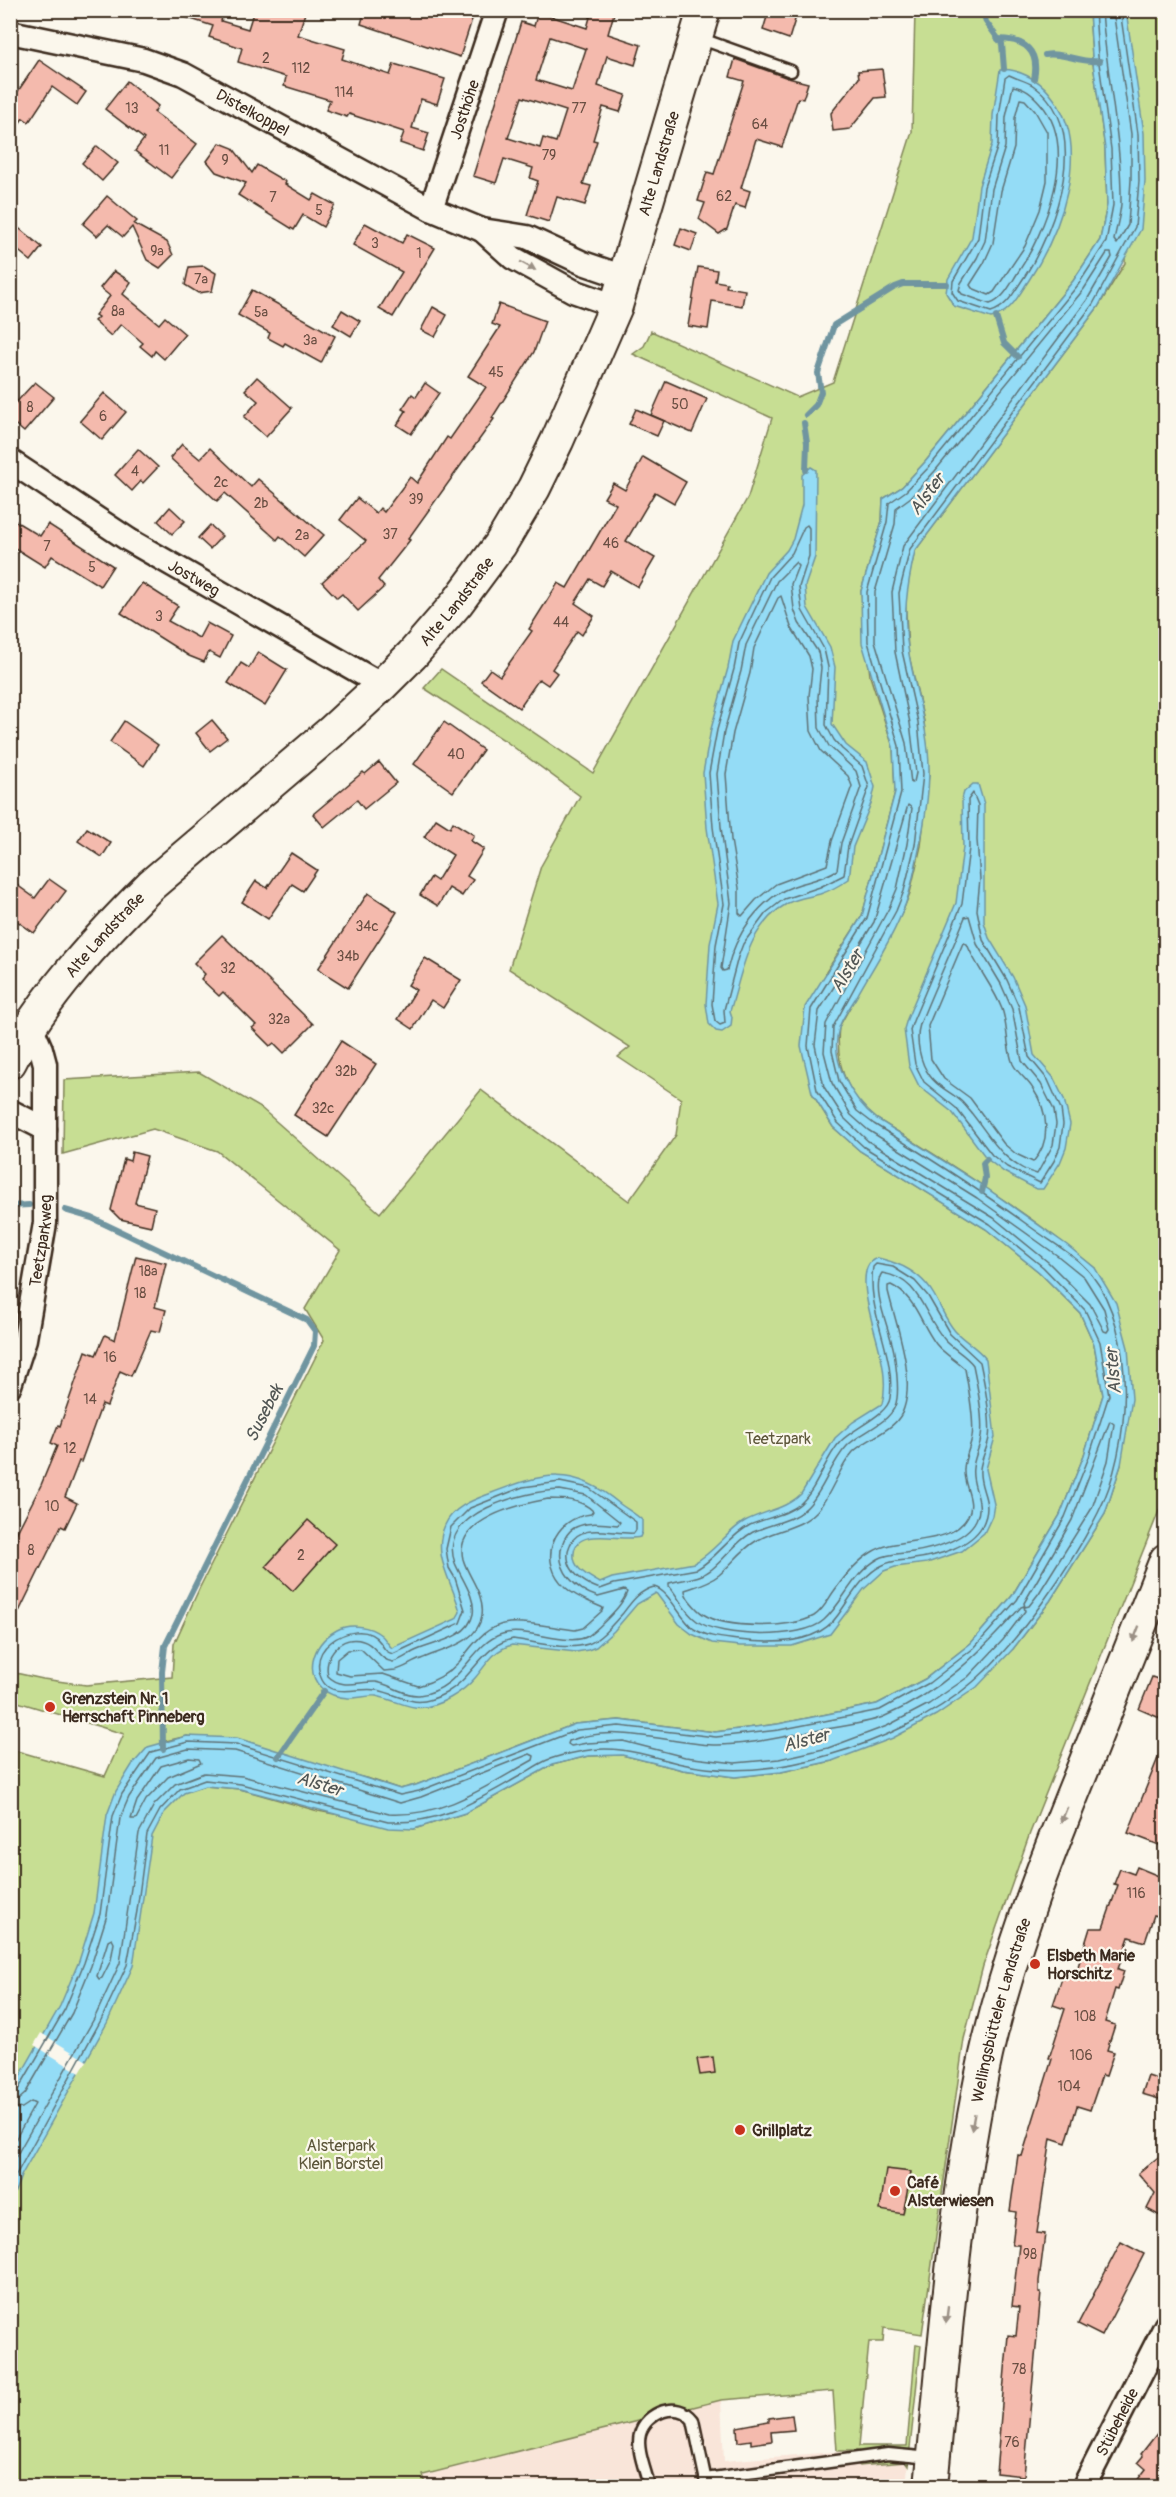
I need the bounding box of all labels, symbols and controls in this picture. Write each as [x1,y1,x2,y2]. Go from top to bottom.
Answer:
house number: 2 [262,50,270,67]
house number: 112 [292,60,311,77]
street label: Josthöhe [446,77,484,142]
house number: 114 [334,84,354,101]
street label: Distelkoppel [212,85,293,141]
house number: 13 [125,100,139,117]
house number: 77 [572,100,587,117]
street label: Alte Landstraße [634,109,684,218]
house number: 64 [752,116,768,133]
house number: 11 [159,142,169,159]
house number: 79 [542,147,556,164]
house number: 9 [221,152,229,169]
house number: 62 [716,188,732,205]
house number: 7 [269,189,277,206]
house number: 5 [315,202,323,219]
house number: 3 [371,235,379,252]
house number: 9a [150,243,164,260]
house number: 1 [416,245,422,262]
one-way arrow [519,261,536,271]
house number: 7a [194,271,208,288]
house number: 8a [111,303,125,320]
house number: 5a [254,304,268,321]
house number: 3a [303,332,317,349]
house number: 45 [488,364,504,381]
house number: 50 [671,396,689,413]
house number: 8 [26,399,34,416]
house number: 6 [99,408,107,425]
house number: 4 [131,463,139,480]
water label: Alster [904,467,952,520]
house number: 2c [214,474,228,491]
house number: 39 [408,491,424,508]
house number: 2b [254,495,268,512]
house number: 37 [382,526,398,543]
house number: 2a [295,527,309,544]
house number: 46 [603,535,619,552]
house number: 7 [43,538,51,555]
street label: Alte Landstraße [415,553,499,650]
street label: Jostweg [164,555,223,601]
house number: 5 [88,559,96,576]
house number: 3 [155,608,163,625]
house number: 44 [553,614,569,631]
house number: 40 [447,746,465,763]
street label: Alte Landstraße [61,888,149,982]
house number: 34c [355,918,379,935]
water label: Alster [826,943,871,997]
house number: 34b [337,948,360,965]
house number: 32 [220,960,236,977]
house number: 32a [268,1011,290,1028]
house number: 32b [335,1063,357,1080]
house number: 32c [312,1100,334,1117]
street label: Teetzparkweg [25,1195,56,1288]
house number: 18a [138,1263,158,1280]
house number: 18 [134,1285,146,1302]
water label: Alster [1100,1344,1127,1395]
house number: 16 [103,1349,117,1366]
water label: Susebek [240,1379,289,1446]
house number: 14 [83,1391,97,1408]
park label: Teetzpark [745,1429,811,1449]
house number: 12 [63,1440,77,1457]
house number: 10 [44,1498,60,1515]
house number: 8 [27,1542,35,1559]
house number: 2 [297,1547,305,1564]
one-way arrow [1131,1625,1141,1643]
place label: Grenzstein Nr. 1 Herrschaft Pinneberg [62,1689,204,1727]
marker: Grenzstein Nr. 1 Herrschaft Pinneberg [43,1700,57,1714]
water label: Alster [781,1723,834,1758]
water label: Alster [294,1767,348,1803]
one-way arrow [1059,1806,1068,1824]
house number: 116 [1126,1885,1146,1902]
street label: Wellingsbütteler Landstraße [968,1915,1036,2104]
place label: Elsbeth Marie Horschitz [1047,1946,1136,1984]
marker: Elsbeth Marie Horschitz [1028,1957,1042,1971]
house number: 108 [1074,2008,1096,2025]
house number: 106 [1069,2047,1093,2064]
house number: 104 [1057,2078,1081,2095]
one-way arrow [968,2113,977,2132]
place label: Grillplatz [752,2121,813,2141]
marker: Grillplatz [733,2123,747,2137]
park label: Alsterpark Klein Borstel [298,2136,384,2174]
place label: Café Alsterwiesen [907,2173,994,2211]
marker: Café Alsterwiesen [888,2184,902,2198]
house number: 98 [1023,2246,1037,2263]
one-way arrow [942,2306,952,2325]
house number: 78 [1012,2361,1026,2378]
street label: Stübeheide [1092,2385,1143,2460]
house number: 76 [1004,2434,1020,2451]

